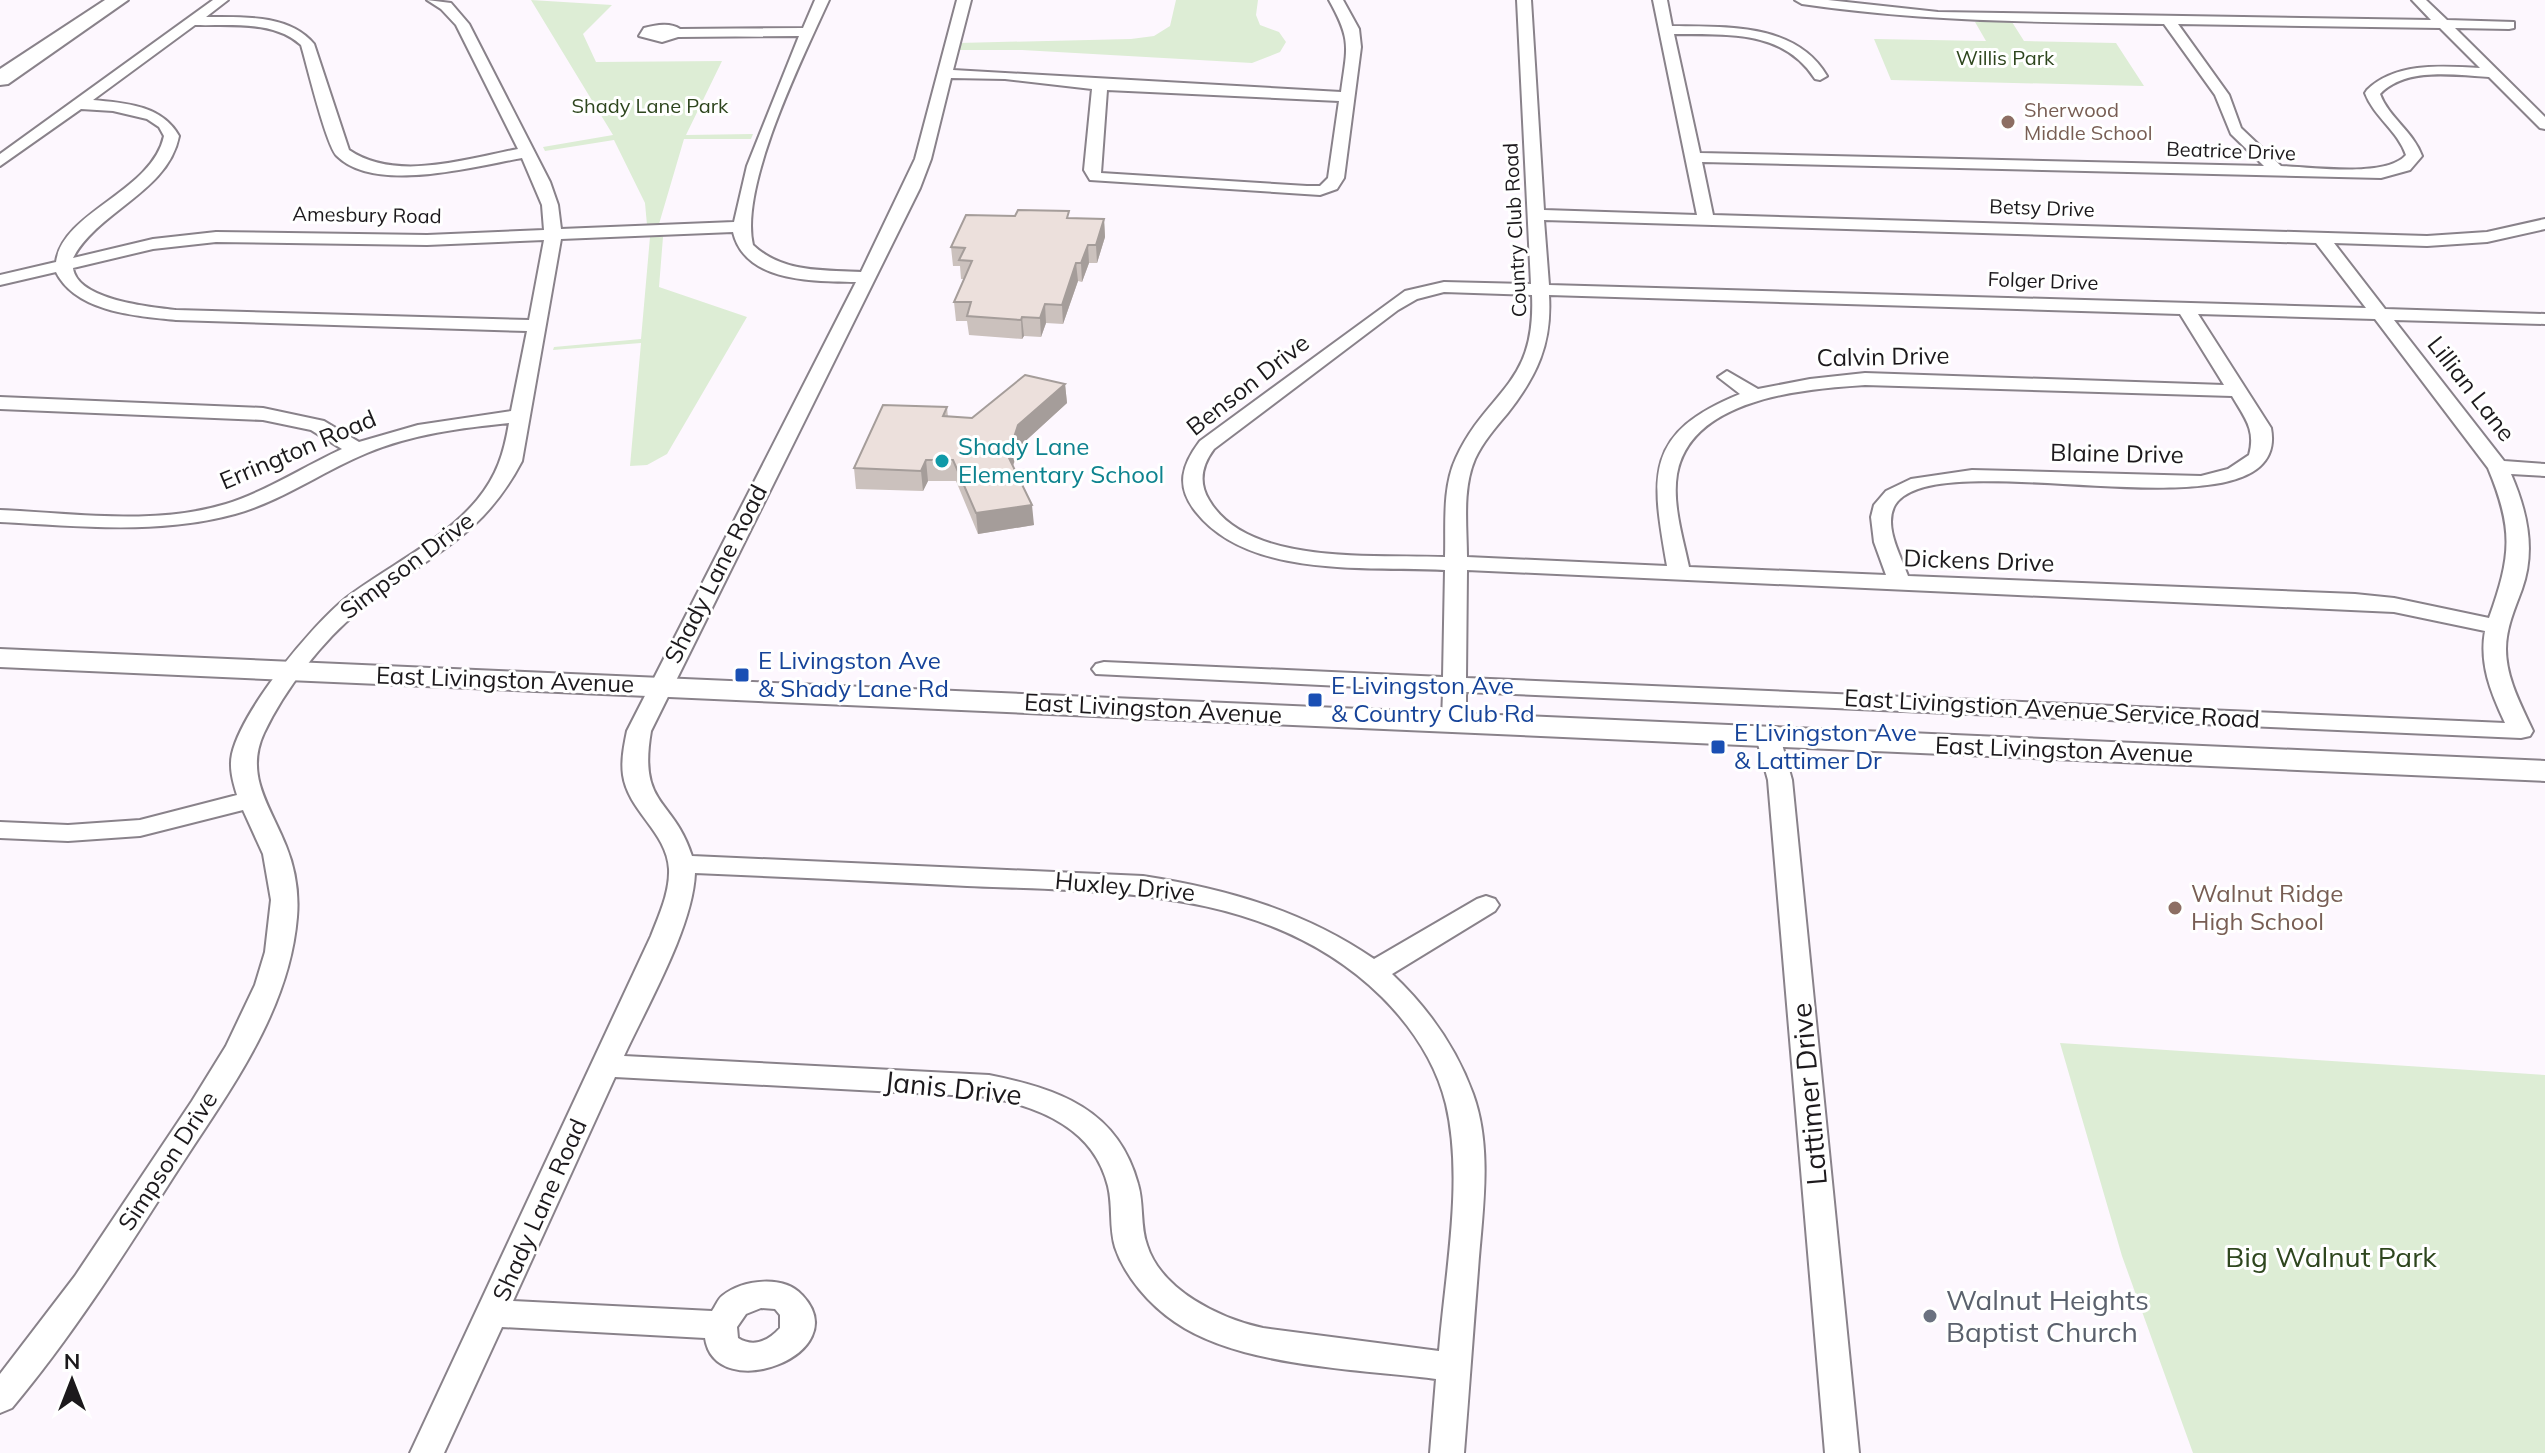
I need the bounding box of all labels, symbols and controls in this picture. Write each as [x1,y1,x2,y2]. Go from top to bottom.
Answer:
park label: Willis Park [1956,45,2055,70]
park label: Shady Lane Park [572,93,729,118]
place label: Sherwood Middle School [2024,97,2152,145]
marker: Sherwood Middle School [1999,113,2017,131]
street label: Beatrice Drive [2166,136,2296,165]
street label: Country Club Road [1497,142,1532,318]
street label: Betsy Drive [1989,193,2095,222]
street label: Amesbury Road [292,201,442,228]
street label: Folger Drive [1987,266,2099,295]
street label: Benson Drive [1180,327,1315,441]
street label: Lillian Lane [2421,330,2522,447]
street label: Calvin Drive [1816,340,1950,372]
street label: Errington Road [215,403,380,496]
place label: Shady Lane Elementary School [958,431,1164,489]
street label: Blaine Drive [2050,437,2184,469]
marker: Shady Lane Elementary School [933,452,951,470]
street label: Shady Lane Road [657,479,773,668]
street label: Simpson Drive [333,505,479,625]
street label: Dickens Drive [1903,542,2055,578]
place label: E Livingston Ave & Shady Lane Rd [758,645,949,703]
street label: East Livingston Avenue [375,660,635,698]
marker: E Livingston Ave & Shady Lane Rd [733,666,751,684]
place label: E Livingston Ave & Country Club Rd [1331,670,1535,728]
street label: East Livingstion Avenue Service Road [1844,682,2261,734]
street label: East Livingston Avenue [1023,686,1283,730]
marker: E Livingston Ave & Country Club Rd [1306,691,1324,709]
place label: E Livingston Ave & Lattimer Dr [1734,717,1917,775]
street label: East Livingston Avenue [1934,730,2194,768]
marker: E Livingston Ave & Lattimer Dr [1709,738,1727,756]
street label: Huxley Drive [1054,865,1196,907]
place label: Walnut Ridge High School [2191,878,2343,936]
marker: Walnut Ridge High School [2166,899,2184,917]
street label: Lattimer Drive [1783,1001,1834,1187]
street label: Janis Drive [883,1063,1023,1112]
street label: Simpson Drive [111,1085,223,1236]
street label: Shady Lane Road [485,1114,593,1305]
park label: Big Walnut Park [2225,1239,2437,1274]
place label: Walnut Heights Baptist Church [1946,1282,2149,1349]
marker: Walnut Heights Baptist Church [1921,1307,1939,1325]
north arrow [32,1341,112,1421]
text: N [64,1347,80,1375]

